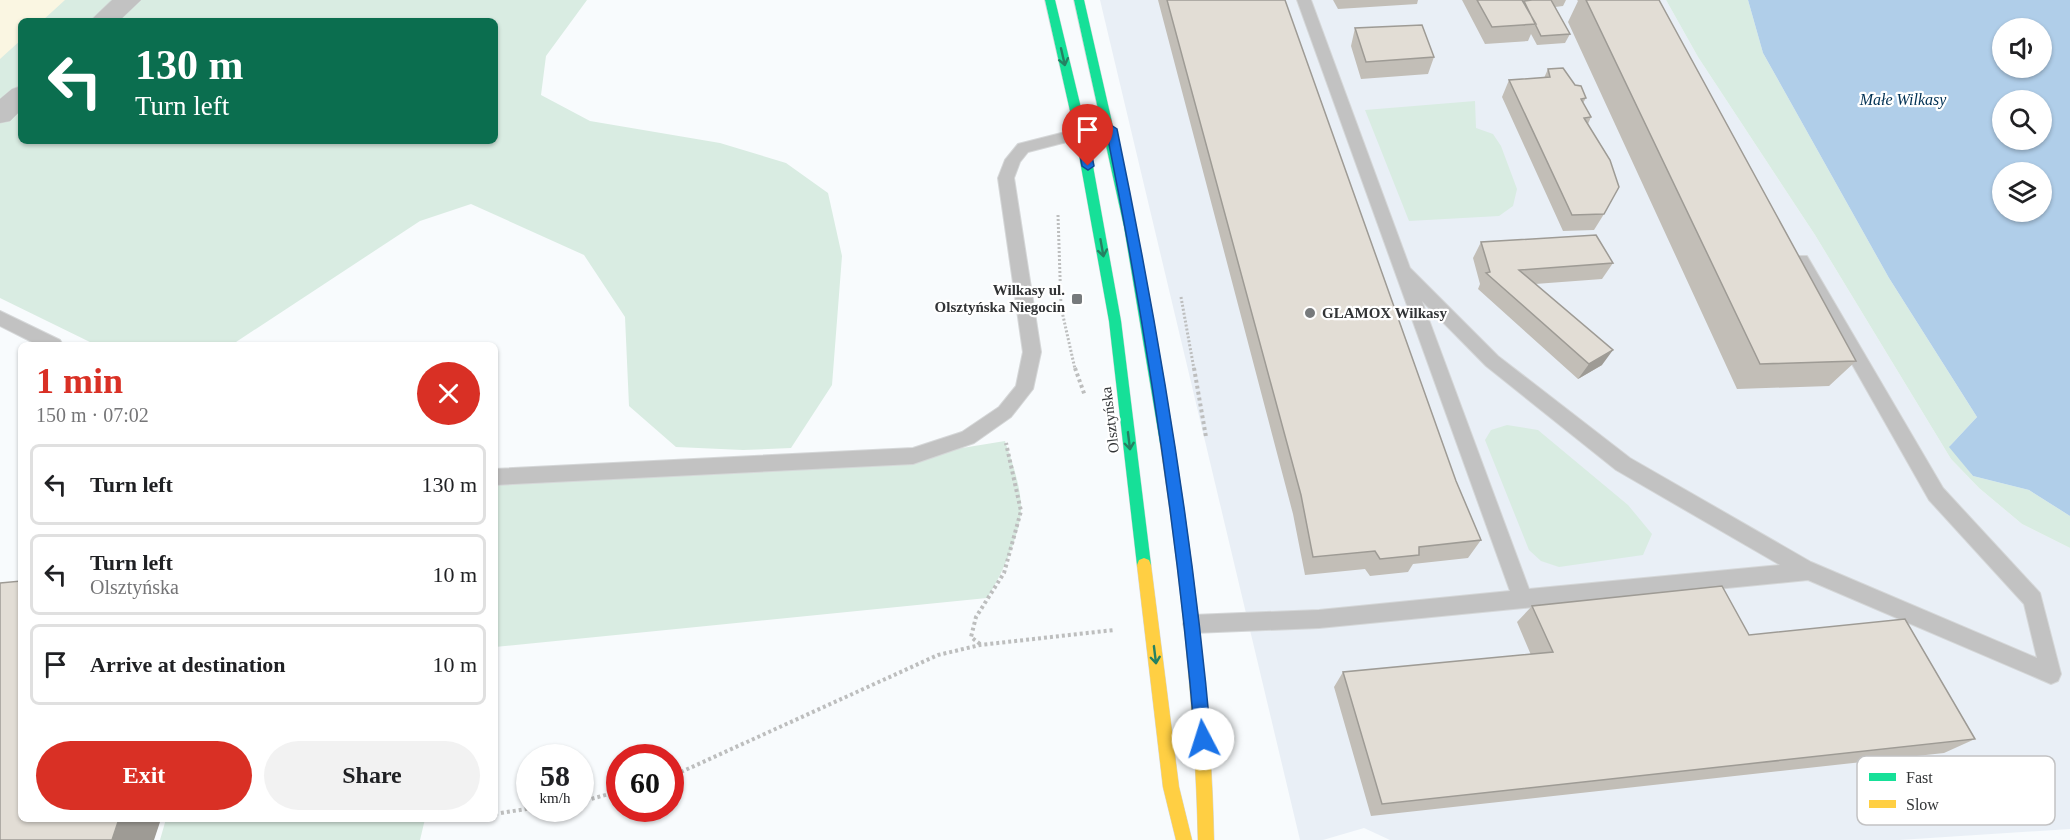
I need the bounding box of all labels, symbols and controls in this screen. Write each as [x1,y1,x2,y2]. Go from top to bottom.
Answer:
map controls [1992,18,2052,222]
button: sound [1992,18,2052,78]
icon: left [36,42,114,120]
text: 130 m [135,42,244,88]
one-way arrow [1057,47,1069,66]
button: search [1992,90,2052,150]
text: Turn left [135,91,229,121]
water label: Małe Wilkasy [1859,91,1947,109]
pin [1062,104,1113,166]
icon: arrive [1071,113,1104,146]
button: layers [1992,162,2052,222]
one-way arrow [1097,238,1108,257]
place label: Wilkasy ul. Olsztyńska Niegocin [935,282,1066,315]
marker: Wilkasy ul. Olsztyńska Niegocin [1070,292,1084,306]
place label: GLAMOX Wilkasy [1322,305,1447,321]
marker: GLAMOX Wilkasy [1303,306,1317,320]
text: 1 min [36,361,123,401]
button: close [417,362,480,425]
street label: Olsztyńska [1098,386,1122,454]
text: 150 m · 07:02 [36,404,149,426]
one-way arrow [1124,431,1135,450]
icon: left [39,468,72,501]
text: Turn left [90,472,173,497]
text: 130 m [421,472,477,497]
text: Turn left [90,550,173,575]
icon: left [39,558,72,591]
text: 10 m [432,562,477,587]
text: Olsztyńska [90,576,179,598]
one-way arrow [1149,645,1160,665]
icon: arrive [39,648,72,681]
text: Arrive at destination [90,652,286,677]
text: 10 m [432,652,477,677]
position arrow [1171,707,1235,771]
button: Exit [36,741,252,810]
button: Share [264,741,480,810]
speed limit sign: 60 [606,744,684,822]
legend [1857,756,2055,825]
text: 58 [540,759,570,792]
text: Fast [1906,769,1933,786]
text: km/h [540,790,570,806]
text: Slow [1906,796,1939,813]

